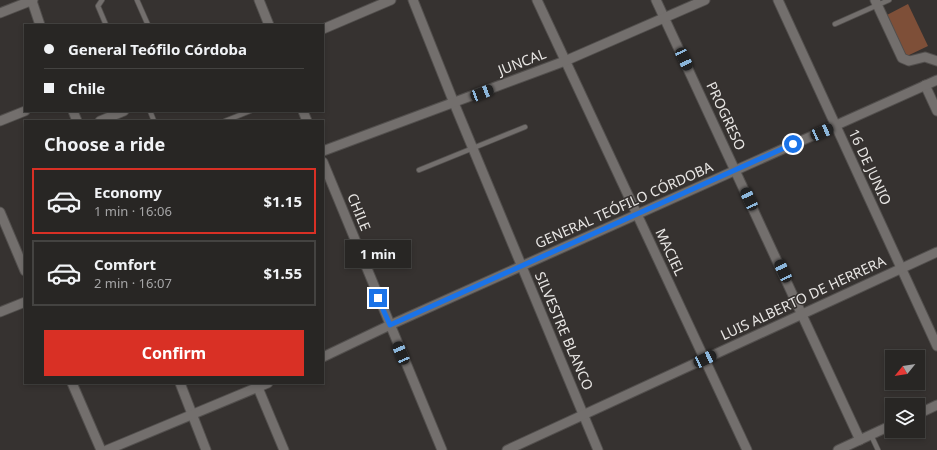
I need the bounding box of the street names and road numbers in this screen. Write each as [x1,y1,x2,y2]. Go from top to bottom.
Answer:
street label: JUNCAL [493,44,548,80]
street label: PROGRESO [702,79,751,153]
street label: 16 DE JUNIO [845,126,896,208]
street label: GENERAL TEÓFILO CÓRDOBA [532,157,716,252]
street label: CHILE [343,190,376,233]
street label: MACIEL [651,225,690,278]
street label: LUIS ALBERTO DE HERRERA [717,251,888,344]
street label: SILVESTRE BLANCO [531,269,598,393]

